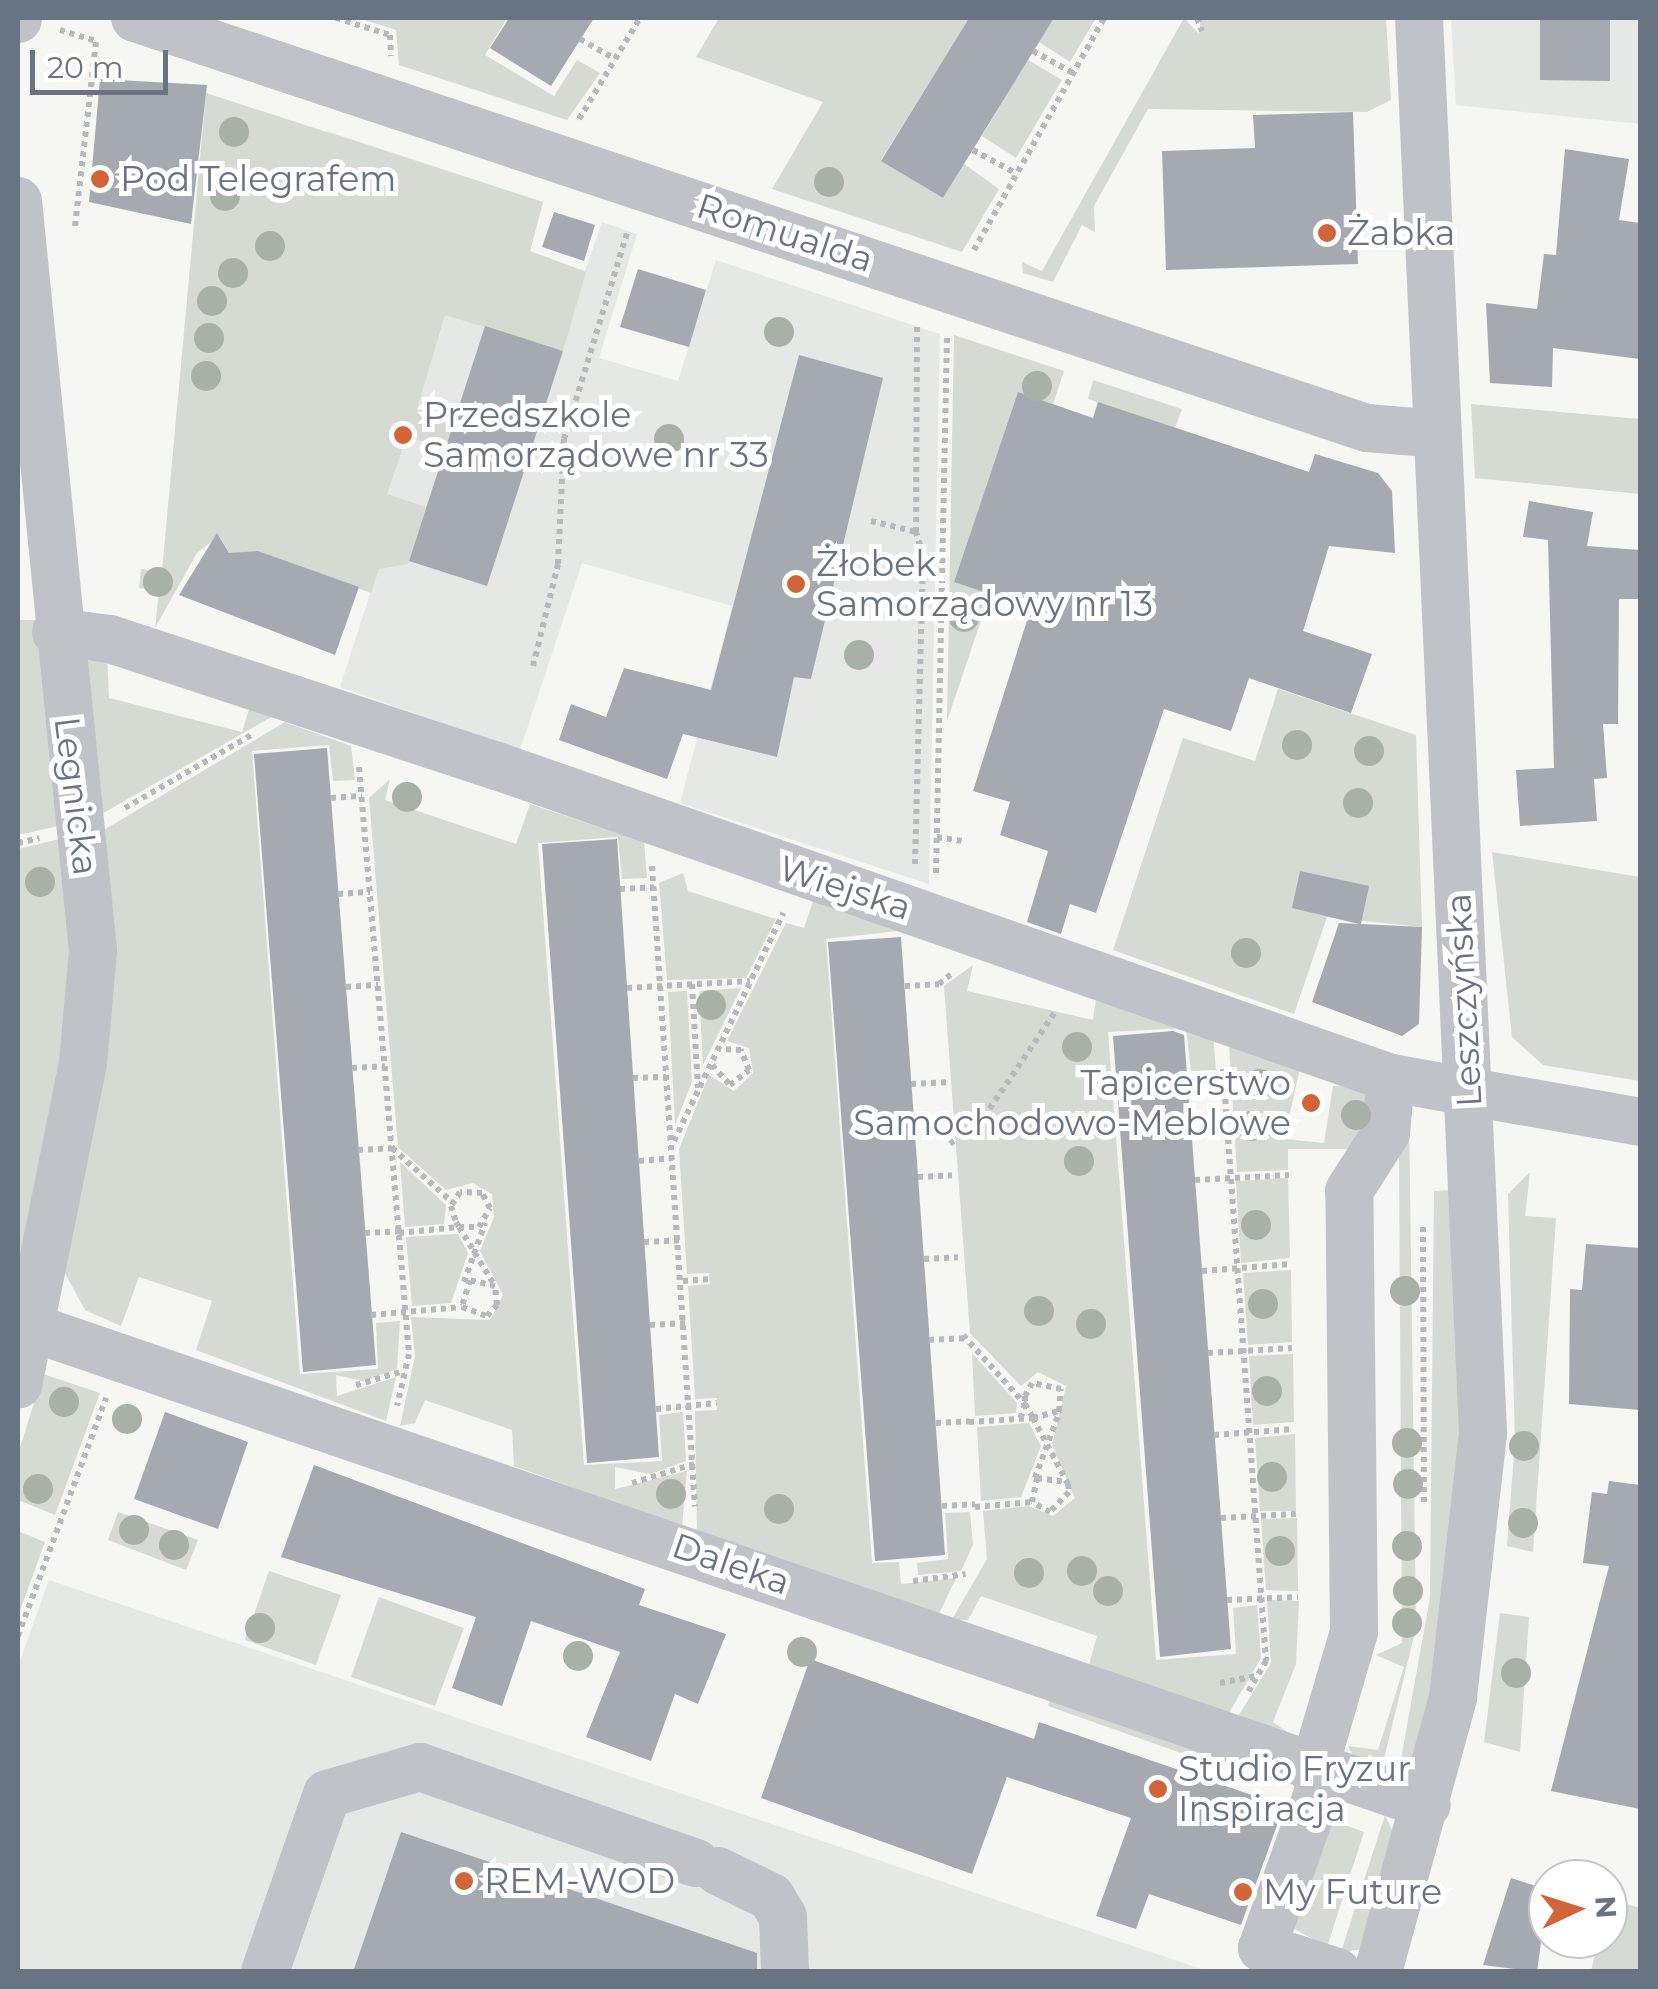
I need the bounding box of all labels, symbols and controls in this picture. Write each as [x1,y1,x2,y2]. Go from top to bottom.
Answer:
scale bar [35,30,172,92]
text: 20 m [47,49,124,86]
place label: Pod Telegrafem [120,158,396,200]
marker: Pod Telegrafem [89,168,111,190]
street label: Romualda [692,185,878,281]
place label: Żabka [1347,212,1455,254]
marker: Żabka [1316,222,1338,244]
place label: Przedszkole Samorządowe nr 33 [423,394,769,476]
marker: Przedszkole Samorządowe nr 33 [392,424,414,446]
place label: Żłobek Samorządowy nr 13 [816,543,1153,625]
marker: Żłobek Samorządowy nr 13 [785,573,807,595]
street label: Legnicka [45,714,107,878]
street label: Wiejska [774,847,916,929]
street label: Leszczyńska [1437,892,1491,1108]
place label: Tapicerstwo Samochodowo-Meblowe [853,1062,1291,1144]
marker: Tapicerstwo Samochodowo-Meblowe [1300,1092,1322,1114]
street label: Daleka [667,1524,795,1604]
place label: Studio Fryzur Inspiracja [1178,1748,1411,1830]
marker: Studio Fryzur Inspiracja [1147,1778,1169,1800]
north arrow [1528,1859,1628,1959]
place label: REM-WOD [484,1860,675,1902]
marker: REM-WOD [453,1870,475,1892]
place label: My Future [1263,1871,1442,1913]
marker: My Future [1232,1881,1254,1903]
text: N [1588,1895,1624,1920]

